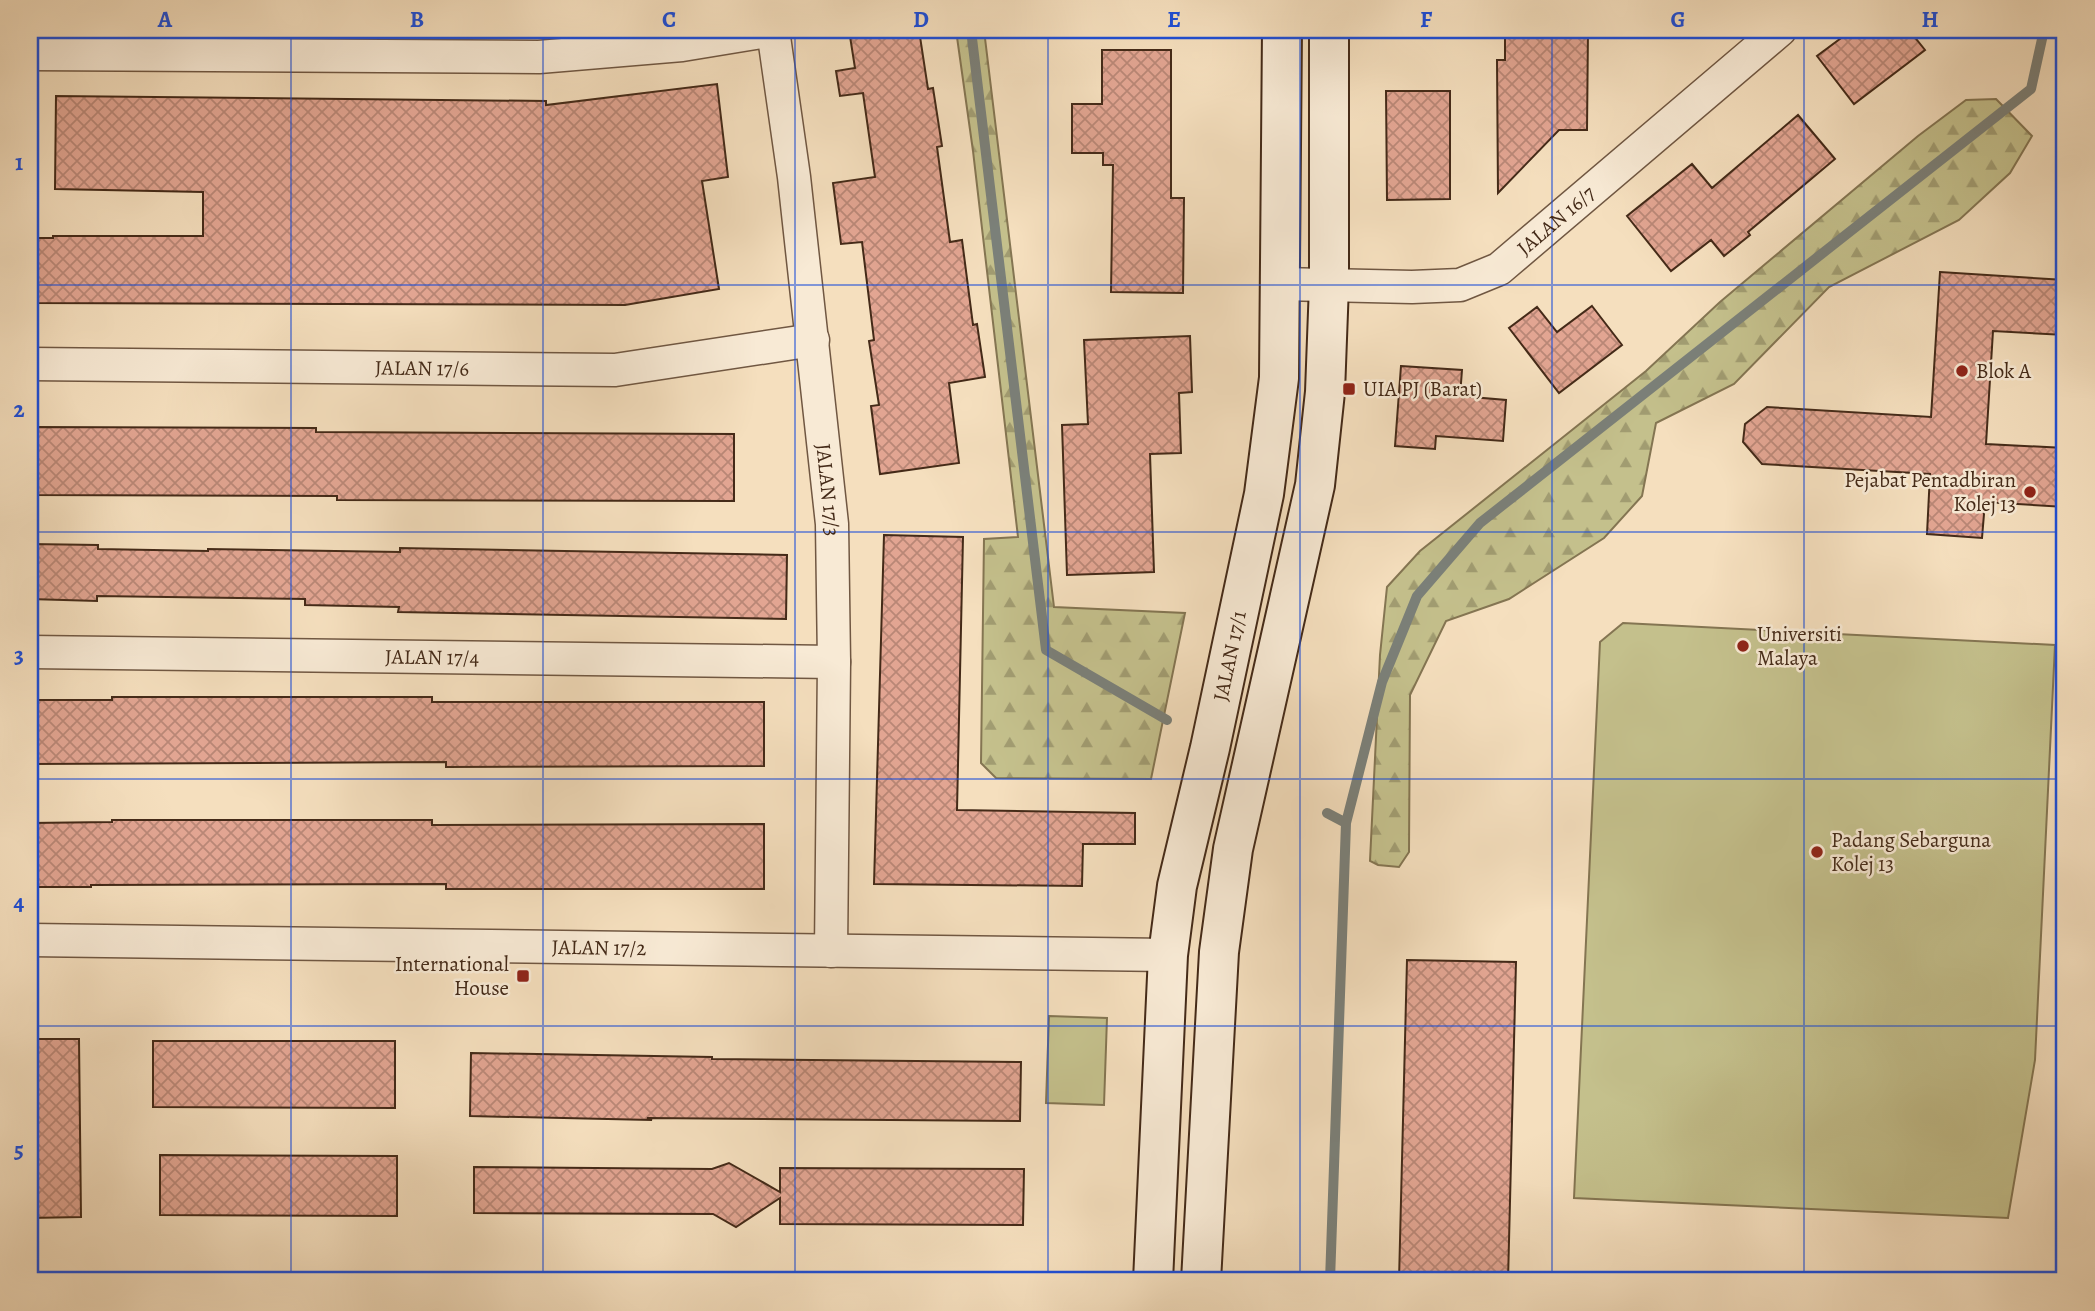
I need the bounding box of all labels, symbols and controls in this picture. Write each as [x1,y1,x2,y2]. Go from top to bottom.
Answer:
text: A [157,4,173,35]
text: B [410,4,424,35]
text: C [662,4,676,35]
text: D [913,4,929,35]
text: E [1167,4,1181,35]
text: F [1420,4,1433,35]
text: G [1670,4,1686,35]
text: H [1921,4,1939,35]
text: 1 [15,147,23,178]
street label: JALAN 16/7 [1511,179,1601,262]
street label: JALAN 17/6 [375,354,470,383]
place label: Blok A [1976,357,2032,385]
marker: Blok A [1954,363,1970,379]
place label: UIA PJ (Barat) [1363,375,1482,403]
marker: UIA PJ (Barat) [1341,381,1357,397]
text: 2 [13,394,25,425]
street label: JALAN 17/3 [809,442,846,537]
place label: Pejabat Pentadbiran Kolej 13 [1844,466,2016,518]
marker: Pejabat Pentadbiran Kolej 13 [2022,484,2038,500]
street label: JALAN 17/1 [1206,608,1253,704]
place label: Universiti Malaya [1757,620,1842,672]
marker: Universiti Malaya [1735,638,1751,654]
text: 3 [14,640,24,671]
street label: JALAN 17/4 [385,642,479,672]
place label: Padang Sebarguna Kolej 13 [1831,826,1991,878]
marker: Padang Sebarguna Kolej 13 [1809,844,1825,860]
text: 4 [14,887,25,918]
street label: JALAN 17/2 [551,933,646,962]
place label: International House [395,950,509,1002]
marker: International House [515,968,531,984]
text: 5 [14,1134,24,1165]

